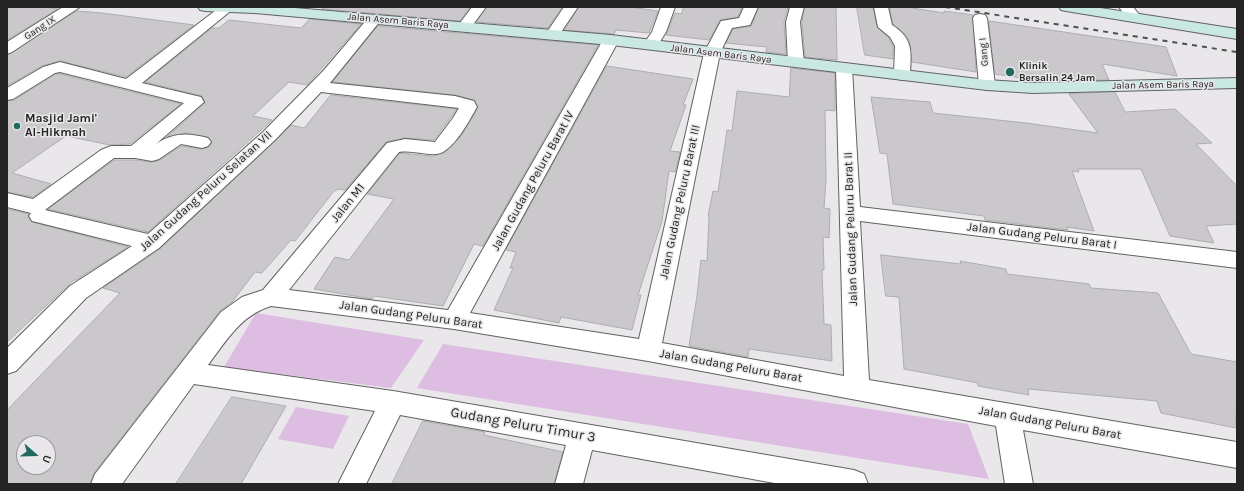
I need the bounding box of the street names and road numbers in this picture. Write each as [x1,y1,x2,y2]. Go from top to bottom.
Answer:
street label: Jalan Asem Baris Raya [347,11,449,31]
street label: Gang IX [22,13,58,43]
street label: Gang I [977,37,991,67]
street label: Jalan Asem Baris Raya [670,42,772,66]
street label: Jalan Asem Baris Raya [1112,78,1214,92]
street label: Jalan Gudang Peluru Barat IV [489,109,577,253]
street label: Jalan Gudang Peluru Barat III [657,124,703,280]
street label: Jalan Gudang Peluru Selatan VII [137,128,275,254]
street label: Jalan Gudang Peluru Barat II [841,152,861,306]
street label: Jalan M1 [328,181,368,225]
street label: Jalan Gudang Peluru Barat I [966,220,1118,252]
street label: Jalan Gudang Peluru Barat [338,298,484,332]
street label: Jalan Gudang Peluru Barat [659,346,803,386]
street label: Jalan Gudang Peluru Barat [978,403,1122,443]
street label: Gudang Peluru Timur 3 [449,404,597,446]

